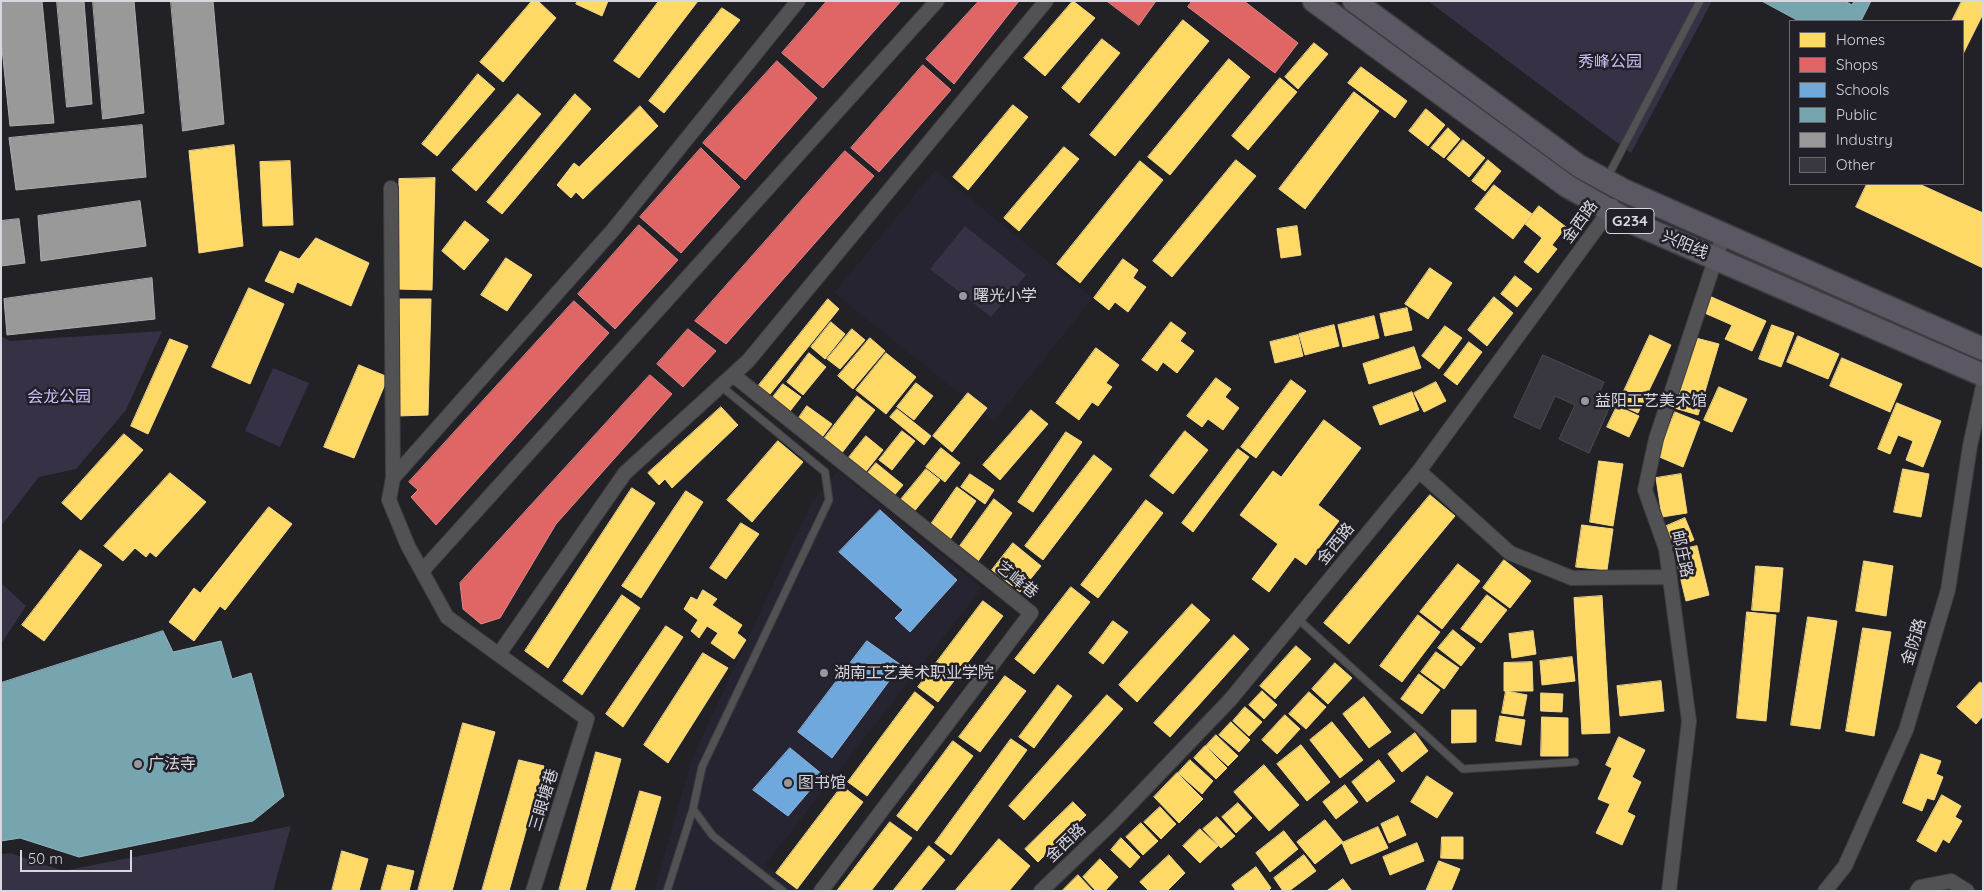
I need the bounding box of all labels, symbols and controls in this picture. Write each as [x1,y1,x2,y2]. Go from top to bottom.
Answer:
legend [1789,20,1964,185]
text: Homes [1836,30,1885,49]
park label: 秀峰公园 [1578,52,1642,72]
text: Shops [1836,55,1878,74]
text: Schools [1836,80,1889,99]
text: Public [1836,105,1877,124]
text: Industry [1836,130,1893,149]
text: Other [1836,155,1875,174]
street label: 金西路 [1558,197,1602,247]
road number: G234 [1606,208,1654,234]
street label: 兴阳线 [1659,227,1711,263]
place label: 曙光小学 [973,286,1037,306]
marker: 曙光小学 [957,290,969,302]
park label: 会龙公园 [27,387,91,407]
place label: 益阳工艺美术馆 [1595,391,1707,411]
marker: 益阳工艺美术馆 [1579,395,1591,407]
street label: 金西路 [1313,519,1359,569]
street label: 邮庄路 [1668,529,1696,579]
street label: 艺峰巷 [992,557,1042,603]
street label: 金防路 [1898,616,1930,668]
place label: 湖南工艺美术职业学院 [834,663,994,683]
marker: 湖南工艺美术职业学院 [818,667,830,679]
place label: 广法寺 [148,754,196,774]
marker: 广法寺 [132,758,144,770]
street label: 三眼塘巷 [525,767,563,833]
place label: 图书馆 [798,773,846,793]
marker: 图书馆 [782,777,794,789]
street label: 金西路 [1042,819,1090,867]
scale bar [22,840,135,872]
text: 50 m [28,849,63,868]

